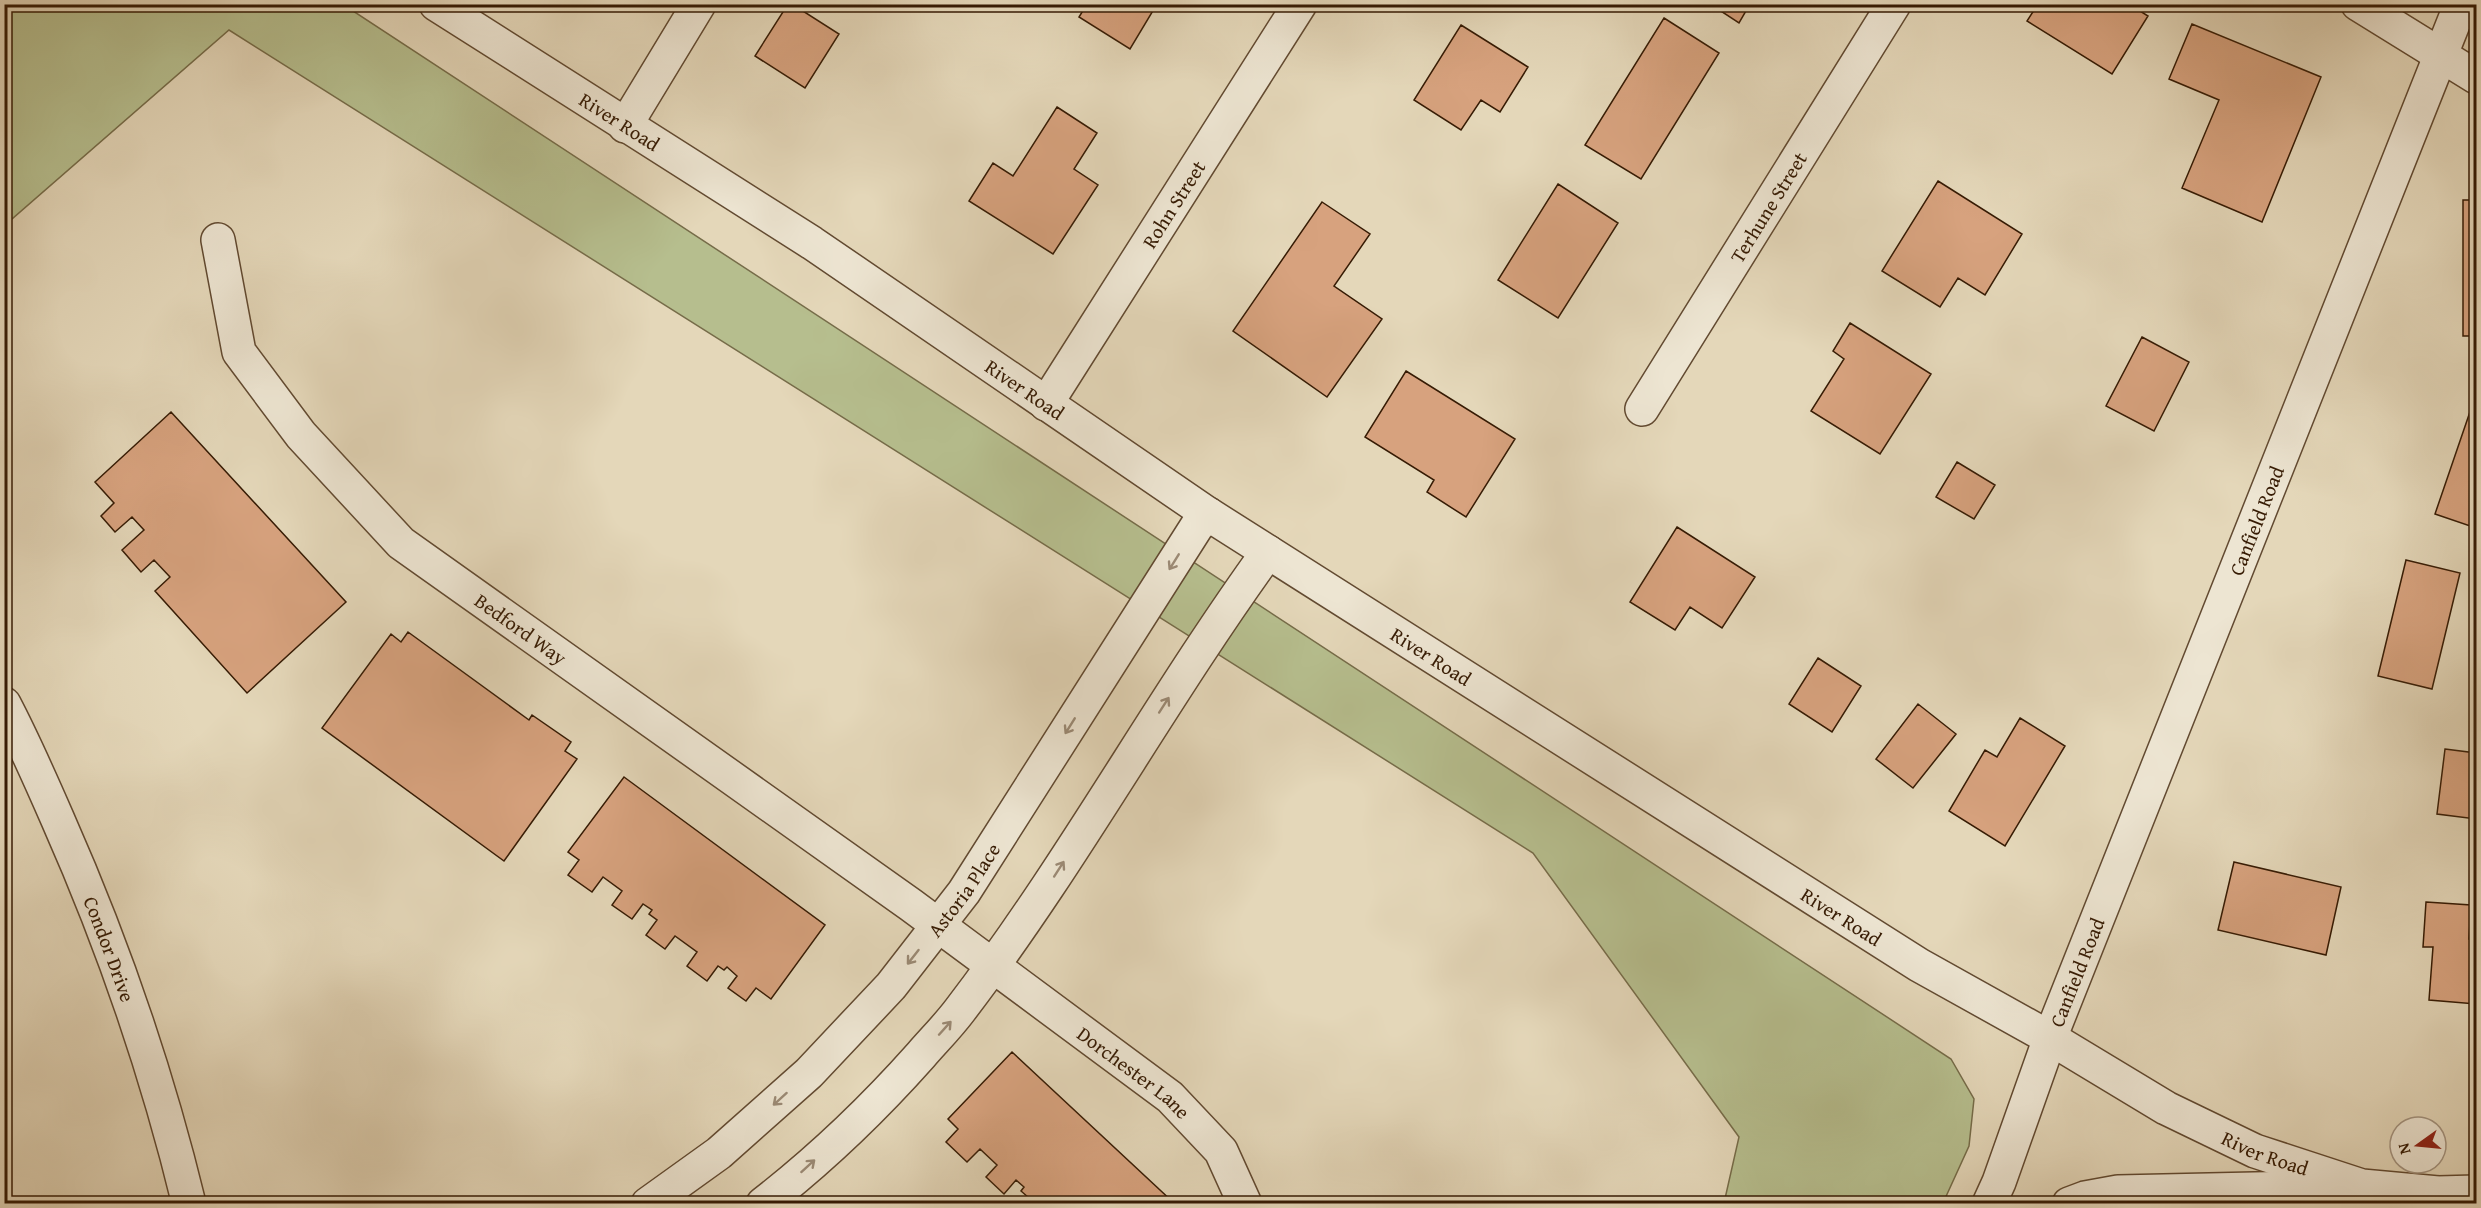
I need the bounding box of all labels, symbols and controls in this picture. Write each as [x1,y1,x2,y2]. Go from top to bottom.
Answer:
street label: River Road [574,84,666,158]
street label: Terhune Street [1722,146,1813,268]
street label: Rohn Street [1134,154,1212,254]
street label: River Road [980,351,1071,427]
street label: Canfield Road [2221,461,2291,579]
one-way arrow [1168,553,1180,570]
street label: Bedford Way [469,585,573,671]
street label: River Road [1385,619,1478,692]
one-way arrow [1158,697,1171,714]
one-way arrow [1063,717,1075,734]
street label: Astoria Place [920,837,1006,943]
one-way arrow [1052,861,1065,878]
street label: River Road [1796,880,1888,953]
street label: Condor Drive [77,892,143,1006]
street label: Canfield Road [2041,913,2111,1031]
one-way arrow [907,949,920,965]
street label: Dorchester Lane [1072,1019,1197,1125]
one-way arrow [938,1020,952,1035]
one-way arrow [773,1092,788,1106]
north arrow [2388,1115,2448,1175]
street label: River Road [2217,1123,2313,1182]
text: N [2390,1140,2416,1157]
one-way arrow [801,1159,816,1173]

